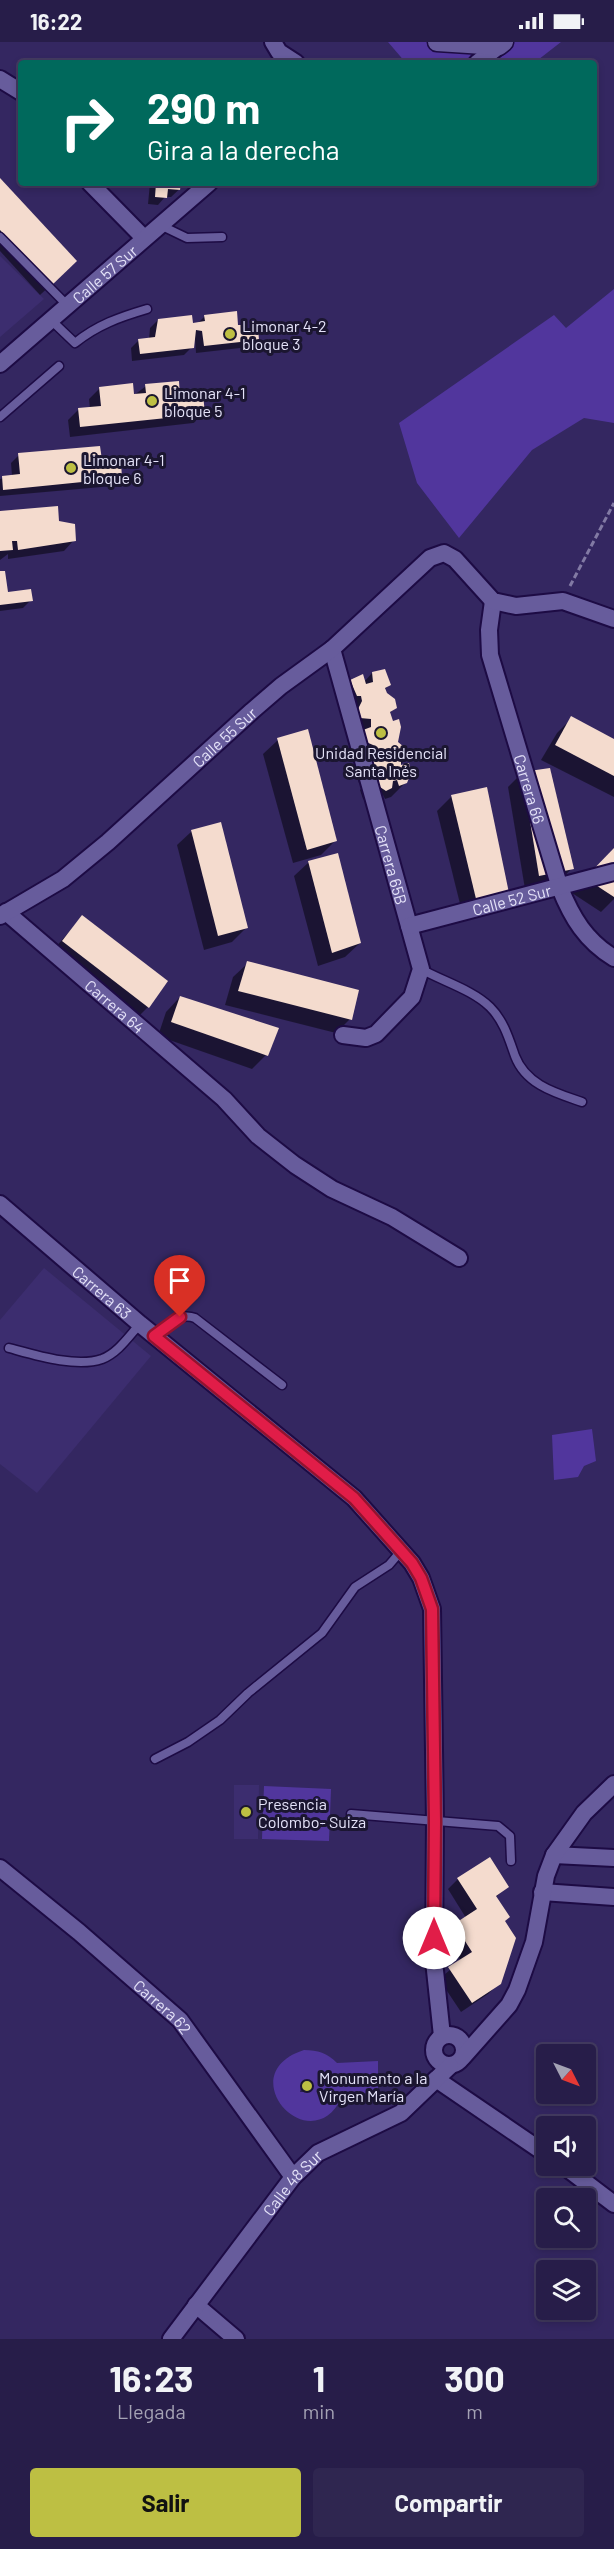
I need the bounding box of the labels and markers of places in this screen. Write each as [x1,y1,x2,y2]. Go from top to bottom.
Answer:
place label: Limonar 4-2 bloque 3 [242,316,327,353]
marker: Limonar 4-2 bloque 3 [223,327,237,341]
place label: Limonar 4-1 bloque 5 [164,383,246,420]
marker: Limonar 4-1 bloque 5 [145,394,159,408]
place label: Limonar 4-1 bloque 6 [83,450,165,487]
marker: Limonar 4-1 bloque 6 [64,461,78,475]
marker: Unidad Residencial Santa Inés [374,726,388,740]
place label: Unidad Residencial Santa Inés [315,743,447,780]
pin [154,1255,205,1317]
place label: Presencia Colombo- Suiza [258,1794,366,1831]
marker: Presencia Colombo- Suiza [239,1805,253,1819]
place label: Monumento a la Virgen María [319,2068,427,2105]
marker: Monumento a la Virgen María [300,2079,314,2093]

